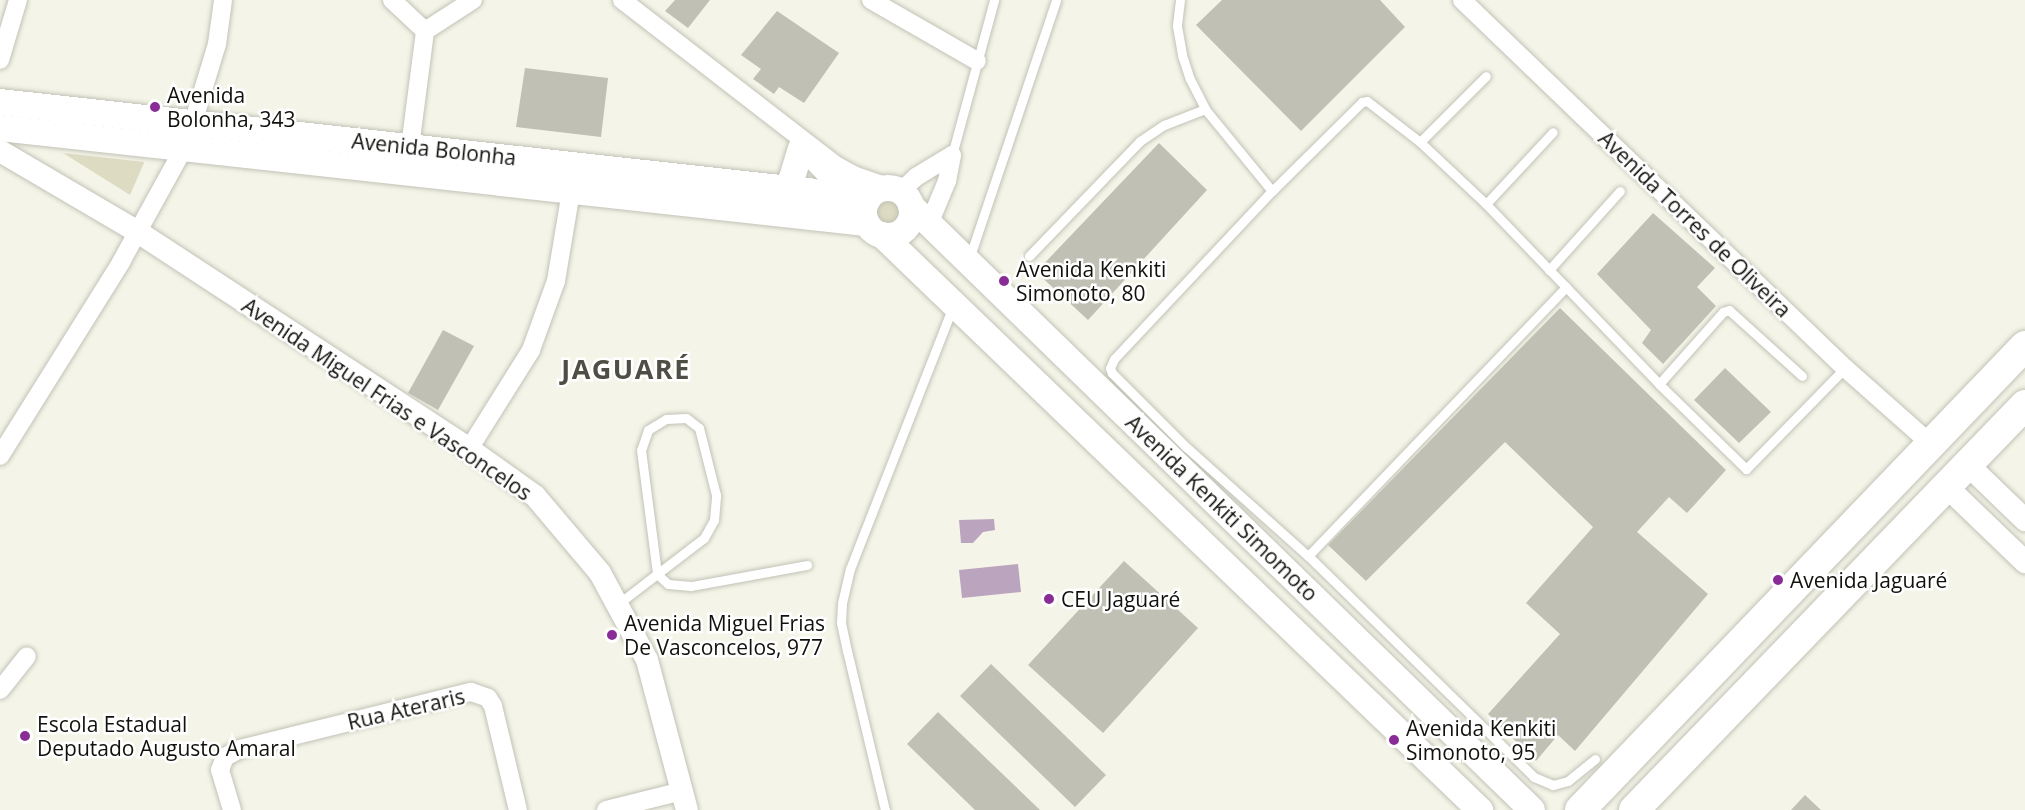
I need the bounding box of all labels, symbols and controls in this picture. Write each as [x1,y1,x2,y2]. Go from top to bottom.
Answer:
place label: Avenida Bolonha, 343 [167,82,295,132]
marker: Avenida Bolonha, 343 [148,100,162,114]
street label: Avenida Torres de Oliveira [1594,126,1796,322]
street label: Avenida Bolonha [350,128,518,170]
place label: Avenida Kenkiti Simonoto, 80 [1016,256,1166,306]
marker: Avenida Kenkiti Simonoto, 80 [997,274,1011,288]
street label: Avenida Miguel Frias e Vasconcelos [238,293,536,505]
district label: JAGUARÉ [561,353,691,385]
street label: Avenida Kenkiti Simomoto [1121,410,1323,606]
place label: Avenida Jaguaré [1790,567,1947,593]
marker: Avenida Jaguaré [1771,573,1785,587]
place label: CEU Jaguaré [1061,586,1180,612]
marker: CEU Jaguaré [1042,592,1056,606]
place label: Avenida Miguel Frias De Vasconcelos, 977 [624,610,825,660]
marker: Avenida Miguel Frias De Vasconcelos, 977 [605,628,619,642]
street label: Rua Ateraris [345,683,467,735]
place label: Escola Estadual Deputado Augusto Amaral [37,711,296,761]
place label: Avenida Kenkiti Simonoto, 95 [1406,715,1556,765]
marker: Escola Estadual Deputado Augusto Amaral [18,729,32,743]
marker: Avenida Kenkiti Simonoto, 95 [1387,733,1401,747]

